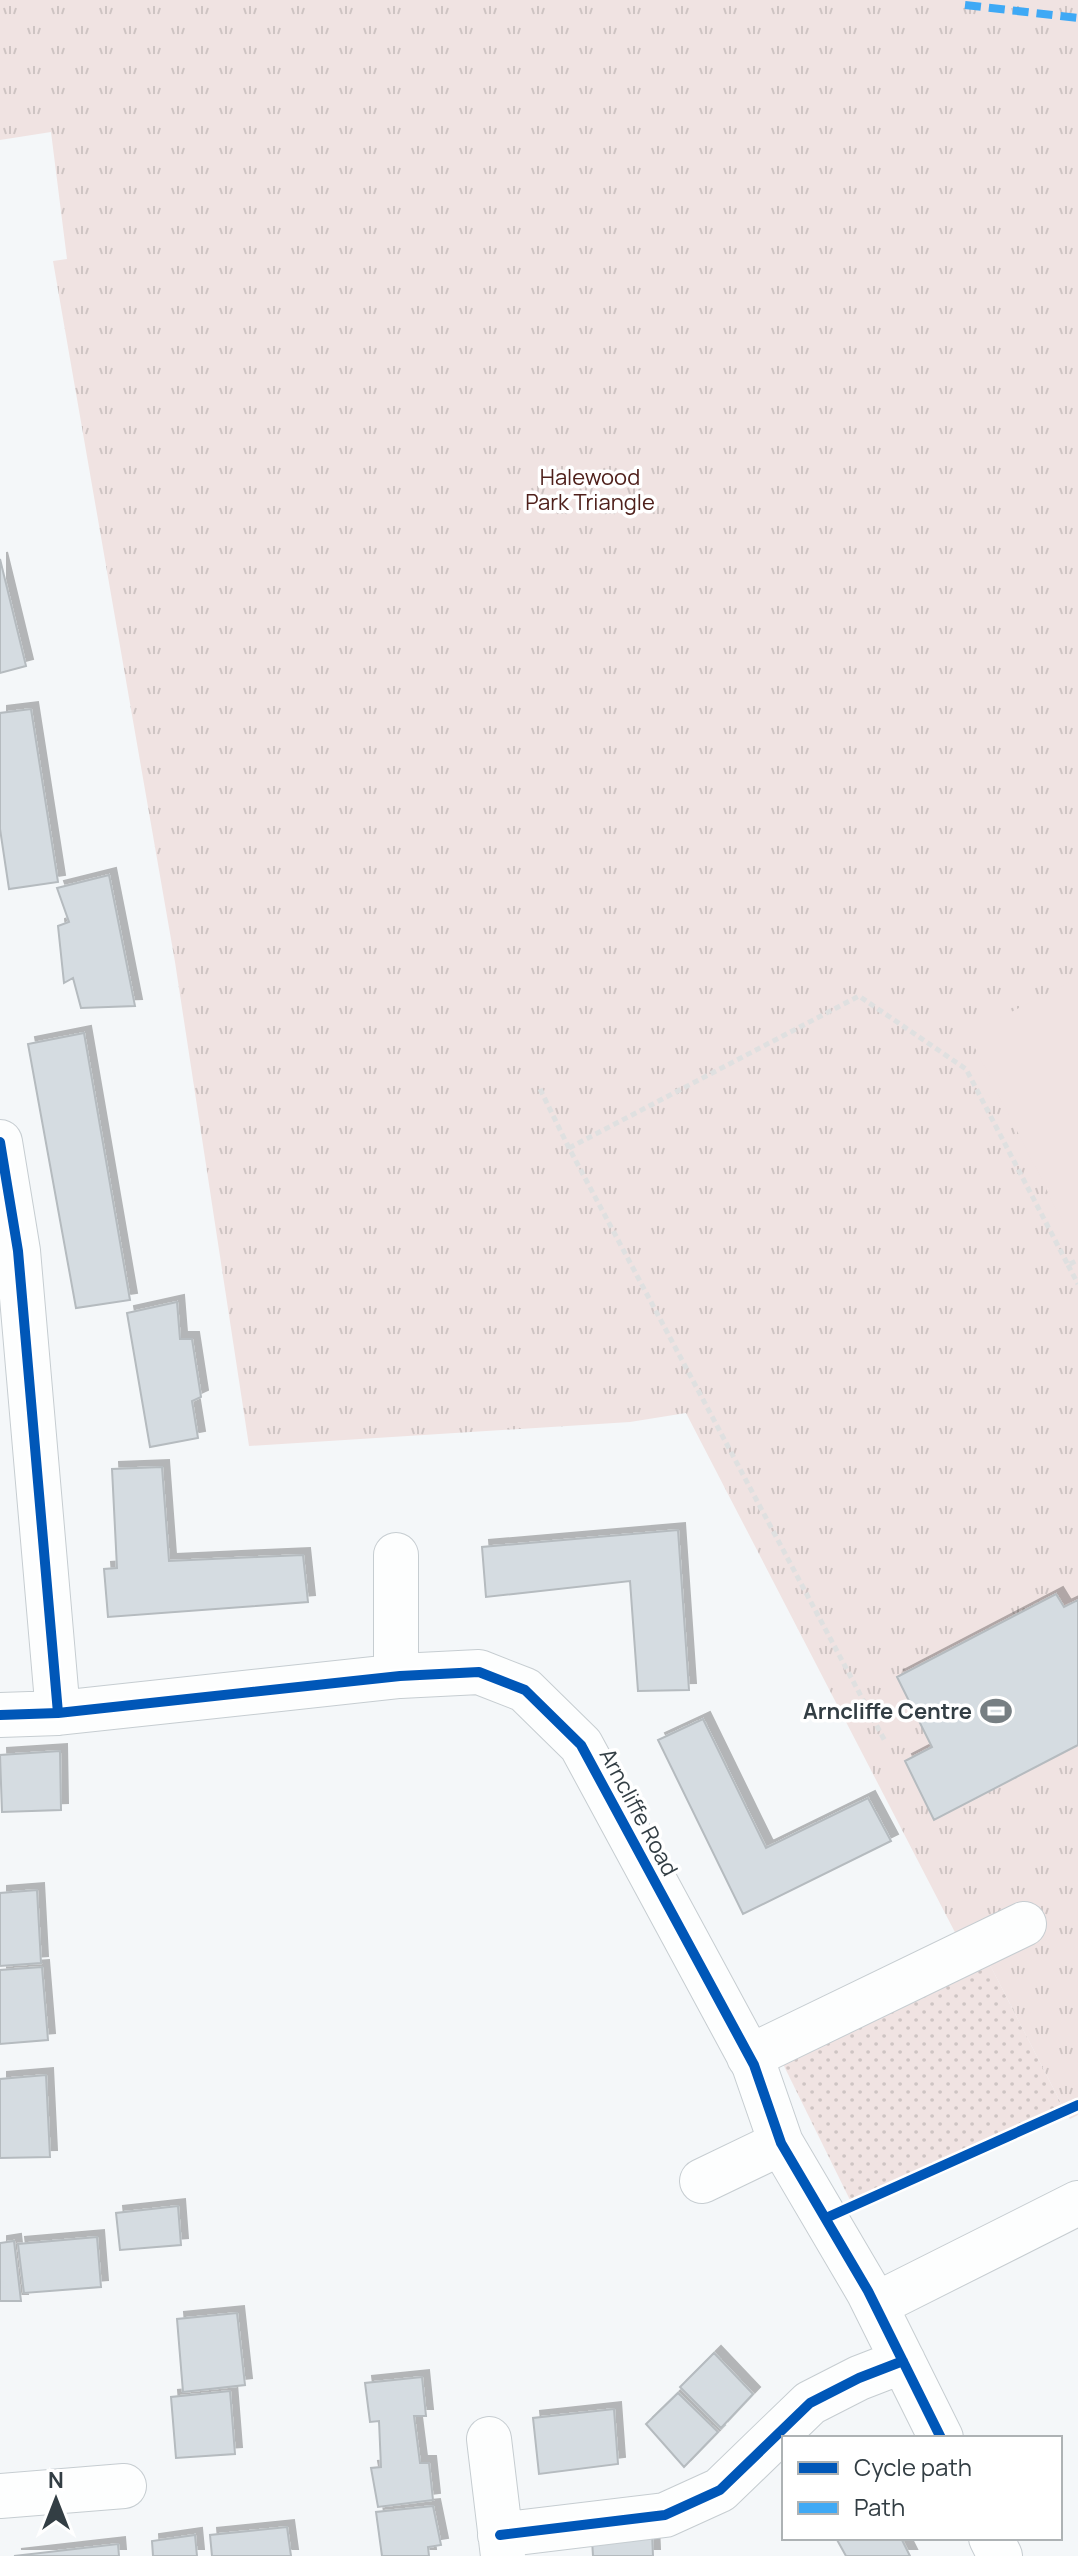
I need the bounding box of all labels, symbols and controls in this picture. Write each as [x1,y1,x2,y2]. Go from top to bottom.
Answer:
park label: Halewood Park Triangle [525,462,655,517]
sports icon: Arncliffe Centre [979,1694,1013,1728]
place label: Arncliffe Centre [803,1696,972,1726]
street label: Arncliffe Road [593,1743,685,1881]
legend [782,2436,1062,2540]
text: Cycle path [854,2450,972,2483]
north arrow [16,2460,96,2540]
text: N [48,2465,64,2495]
text: Path [854,2490,905,2523]

